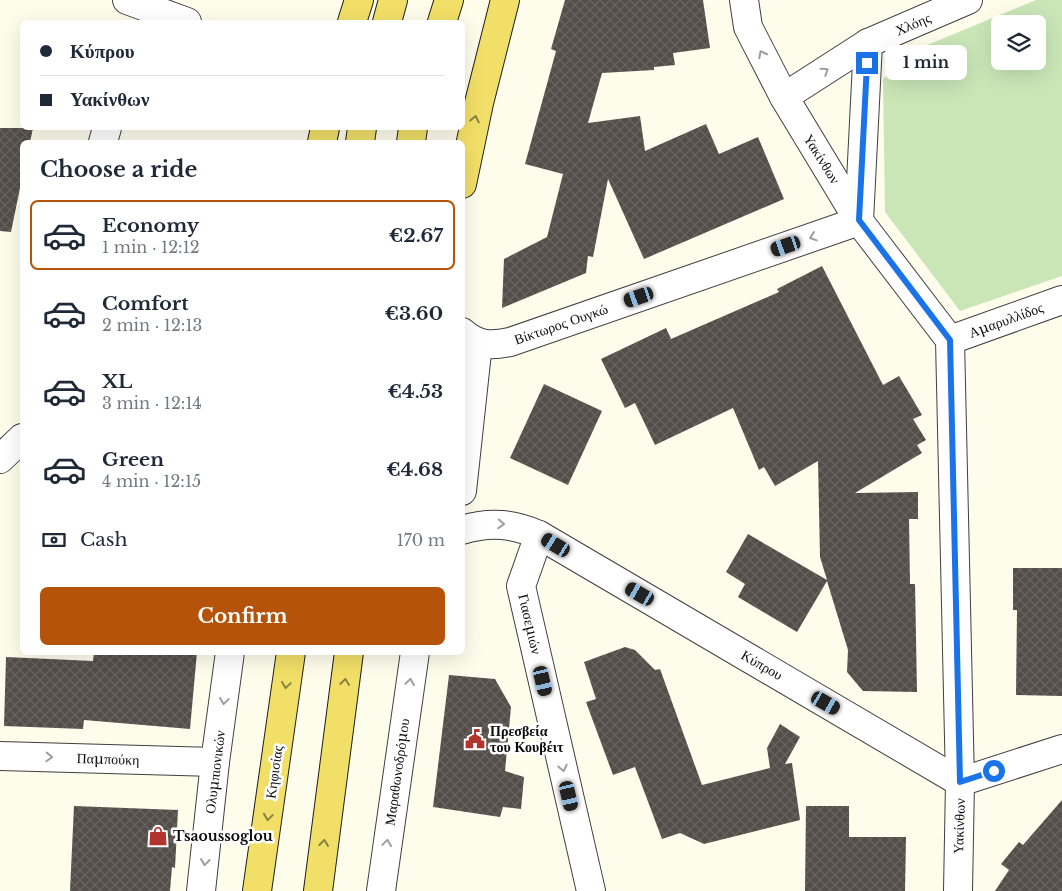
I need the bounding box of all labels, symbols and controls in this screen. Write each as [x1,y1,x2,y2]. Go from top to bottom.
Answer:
street label: Χλόης [893,8,934,39]
map controls [991,15,1046,70]
button: layers [991,15,1046,70]
text: Κύπρου [70,40,135,63]
callout: 1 min [884,46,967,80]
one-way arrow [758,50,768,59]
route end [856,52,878,74]
text: 1 min [903,52,949,72]
one-way arrow [819,68,828,77]
text: Υακίνθων [70,88,149,111]
one-way arrow [470,115,480,124]
street label: Υακίνθων [800,131,844,187]
text: Choose a ride [40,156,197,183]
icon: car [42,213,87,258]
text: Economy [102,214,199,237]
text: €2.67 [389,224,443,247]
one-way arrow [810,231,818,241]
car [769,234,802,258]
text: 1 min · 12:12 [102,237,200,257]
car [622,285,655,309]
icon: car [42,291,87,336]
text: Comfort [102,292,189,315]
street label: Αμαρυλλίδος [966,298,1046,342]
street label: Βίκτωρος Ουγκώ [512,300,610,348]
text: €3.60 [385,302,443,325]
text: 2 min · 12:13 [102,315,202,335]
icon: car [42,369,87,414]
text: XL [102,370,132,393]
text: €4.53 [388,380,443,403]
text: 3 min · 12:14 [102,393,202,413]
icon: car [42,447,87,492]
text: Green [102,448,164,471]
text: €4.68 [386,458,443,481]
text: 4 min · 12:15 [102,471,201,491]
one-way arrow [498,519,506,530]
icon: cash [40,526,68,554]
text: Cash [80,528,127,551]
text: 170 m [397,530,445,550]
car [539,531,572,559]
car [623,580,656,608]
button: Confirm [40,587,445,645]
street label: Γιασεμιών [514,592,546,656]
street label: Κύπρου [738,646,786,684]
car [532,665,553,697]
one-way arrow [339,677,350,685]
one-way arrow [405,678,415,686]
one-way arrow [281,681,292,689]
car [809,689,842,717]
one-way arrow [219,697,230,705]
street label: Μαραθωνοδρόμου [381,717,413,827]
place label: Πρεσβεία του Κουβέιτ [490,722,564,756]
public building icon: Πρεσβεία του Κουβέιτ [464,728,486,750]
street label: Ολυμπιονικών [201,729,229,815]
street label: Κηφισίας [261,744,287,800]
street label: Παμπούκη [76,749,140,769]
one-way arrow [45,752,53,762]
route start [983,760,1005,782]
one-way arrow [557,763,568,772]
car [558,780,579,812]
street label: Υακίνθων [949,798,969,854]
one-way arrow [263,813,273,821]
shop icon: Tsaoussoglou [147,825,169,847]
place label: Tsaoussoglou [173,827,273,845]
one-way arrow [318,838,329,846]
one-way arrow [381,838,392,846]
one-way arrow [199,858,210,866]

